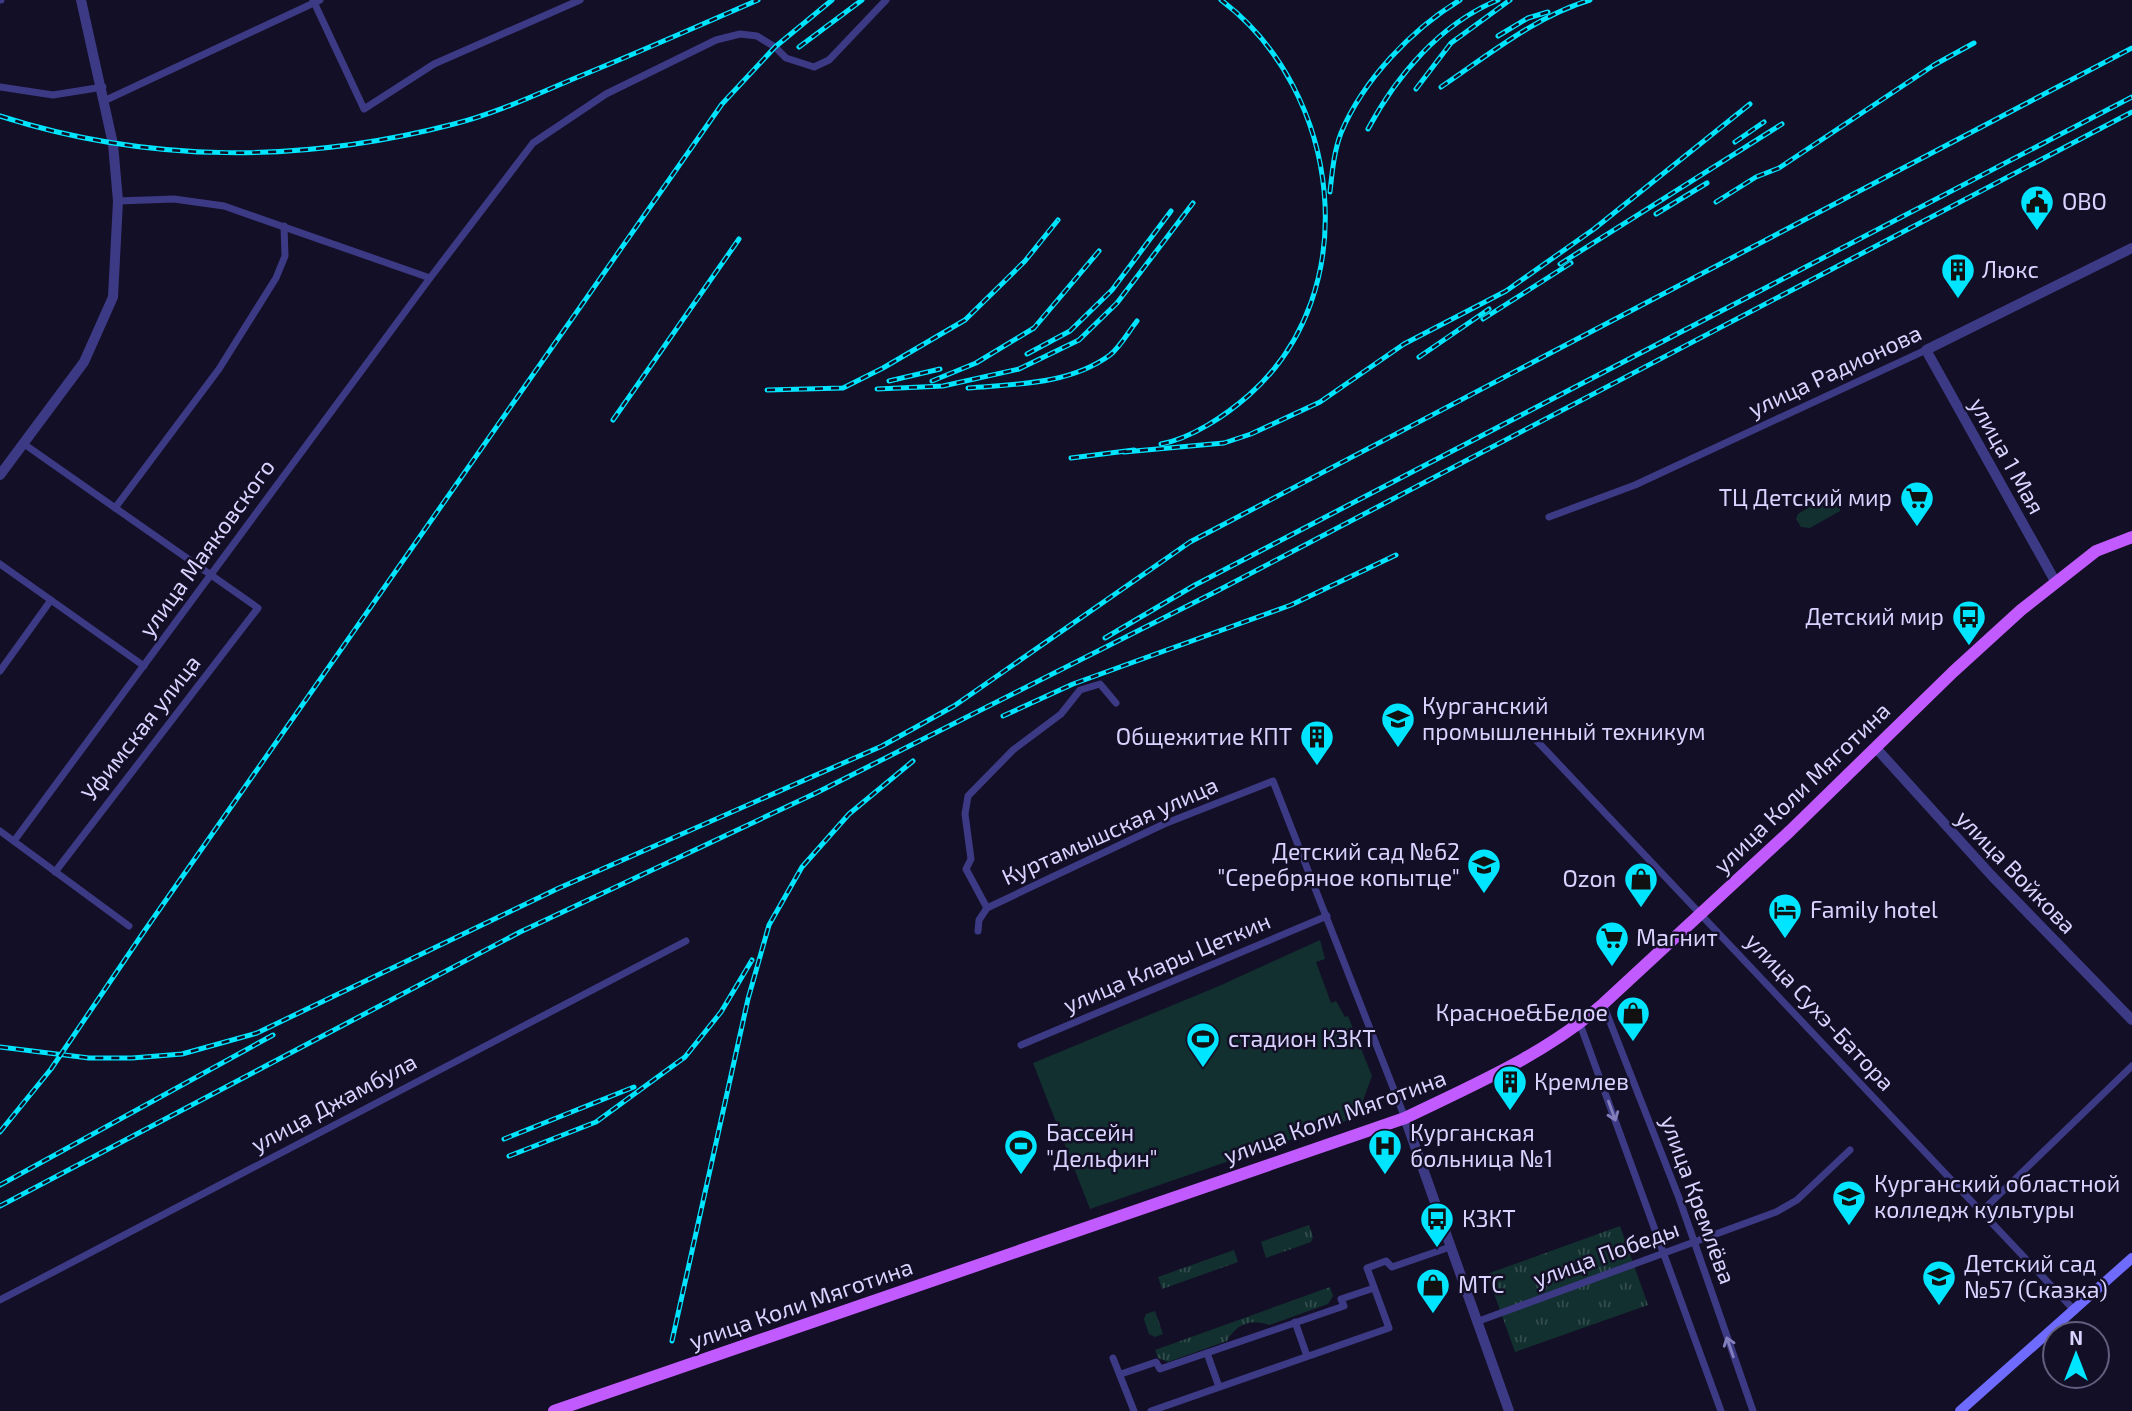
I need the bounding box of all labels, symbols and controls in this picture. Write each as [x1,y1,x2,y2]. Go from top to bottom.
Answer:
public building icon: OBO [2018,183,2056,232]
place label: OBO [2062,187,2107,215]
building icon: Люкс [1939,251,1977,300]
place label: Люкс [1982,255,2039,283]
street label: улица Радионова [1744,318,1926,423]
street label: улица 1 Мая [1963,392,2051,519]
street label: улица Маяковского [132,453,281,642]
supermarket icon: ТЦ Детский мир [1898,479,1936,528]
place label: ТЦ Детский мир [1719,483,1892,511]
bus stop icon: Детский мир [1950,598,1988,647]
place label: Детский мир [1805,602,1944,630]
street label: Уфимская улица [75,649,207,806]
place label: Курганский промышленный техникум [1422,691,1705,746]
street label: улица Коли Мяготина [1707,696,1896,879]
school or university icon: Курганский промышленный техникум [1379,700,1417,749]
building icon: Общежитие КПТ [1298,718,1336,767]
place label: Общежитие КПТ [1116,722,1292,750]
street label: Куртамышская улица [997,770,1222,891]
street label: улица Войкова [1950,804,2083,940]
place label: Детский сад №62 "Серебряное копытце" [1217,837,1460,891]
school or university icon: Детский сад №62 "Серебряное копытце" [1465,846,1503,895]
shop icon: Ozon [1622,860,1660,909]
place label: Ozon [1563,864,1616,892]
hotel icon: Family hotel [1766,891,1804,940]
place label: Family hotel [1810,895,1938,923]
street label: улица Клары Цеткин [1059,906,1275,1019]
supermarket icon: Магнит [1593,919,1631,968]
place label: Магнит [1636,923,1718,951]
street label: улица Сухэ-Батора [1740,927,1901,1097]
shop icon: Красное&Белое [1614,994,1652,1043]
place label: Красное&Белое [1435,998,1608,1026]
sports icon: стадион КЗКТ [1184,1020,1222,1069]
place label: стадион КЗКТ [1228,1024,1376,1052]
street label: улица Джамбула [246,1047,422,1158]
street label: улица Коли Мяготина [1220,1063,1450,1170]
building icon: Кремлев [1491,1063,1529,1112]
place label: Кремлев [1534,1067,1629,1095]
one-way arrow [1606,1099,1619,1121]
street label: улица Кремлёва [1655,1112,1742,1288]
place label: Бассейн "Дельфин" [1046,1118,1158,1172]
place label: Курганская больница №1 [1410,1118,1553,1172]
sports icon: Бассейн "Дельфин" [1002,1127,1040,1176]
hospital icon: Курганская больница №1 [1366,1127,1404,1176]
place label: Курганский областной колледж культуры [1874,1169,2120,1224]
school or university icon: Курганский областной колледж культуры [1830,1178,1868,1227]
bus stop icon: КЗКТ [1418,1200,1456,1249]
place label: КЗКТ [1462,1204,1516,1232]
street label: улица Победы [1529,1214,1683,1293]
place label: Детский сад №57 (Сказка) [1964,1249,2108,1303]
street label: улица Коли Мяготина [685,1252,916,1355]
school or university icon: Детский сад №57 (Сказка) [1920,1258,1958,1307]
shop icon: МТС [1414,1266,1452,1315]
place label: МТС [1458,1270,1504,1298]
north arrow [2041,1320,2111,1390]
text: N [2069,1326,2083,1349]
one-way arrow [1723,1336,1736,1358]

